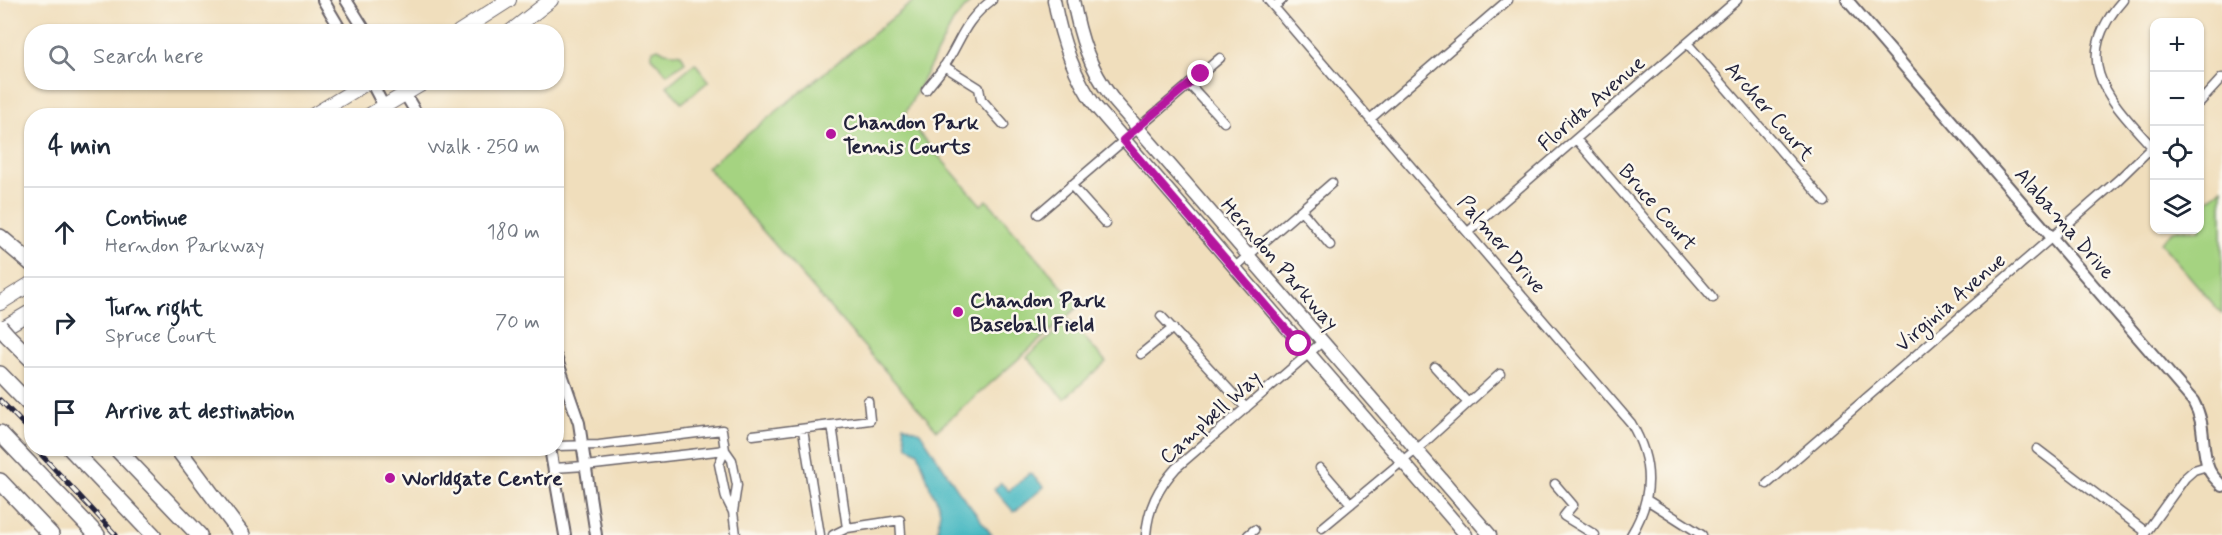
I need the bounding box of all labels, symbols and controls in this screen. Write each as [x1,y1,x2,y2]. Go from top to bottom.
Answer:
map controls [2150,18,2204,234]
button: + [2150,18,2204,72]
search box [24,24,564,90]
icon: search [45,41,78,74]
text: Search here [93,43,204,71]
street label: Florida Avenue [1532,49,1651,158]
street label: Archer Court [1718,56,1821,168]
route end [1187,60,1213,86]
button: − [2150,72,2204,126]
place label: Chandon Park Tennis Courts [843,109,979,161]
button: locate [2150,126,2204,180]
marker: Chandon Park Tennis Courts [824,127,838,141]
text: 4 min [48,130,111,164]
text: Walk · 250 m [428,134,540,161]
street label: Bruce Court [1612,158,1703,257]
street label: Alabama Drive [2008,162,2121,286]
button: layers [2150,180,2204,234]
street label: Palmer Drive [1451,189,1552,300]
street label: Herndon Parkway [1214,192,1345,337]
text: Continue [105,205,187,233]
icon: ahead [48,216,81,249]
text: 180 m [487,219,540,246]
text: Herndon Parkway [105,233,264,260]
street label: Virginia Avenue [1889,247,2013,359]
place label: Chandon Park Baseball Field [970,287,1106,339]
text: Turn right [105,295,203,323]
marker: Chandon Park Baseball Field [951,305,965,319]
icon: right [48,306,81,339]
text: 70 m [495,309,540,336]
text: Spruce Court [105,323,216,350]
route start [1285,330,1311,356]
street label: Campbell Way [1154,365,1268,471]
icon: arrive [48,396,81,429]
text: Arrive at destination [105,398,295,426]
place label: Worldgate Centre [401,465,563,495]
marker: Worldgate Centre [383,471,397,485]

